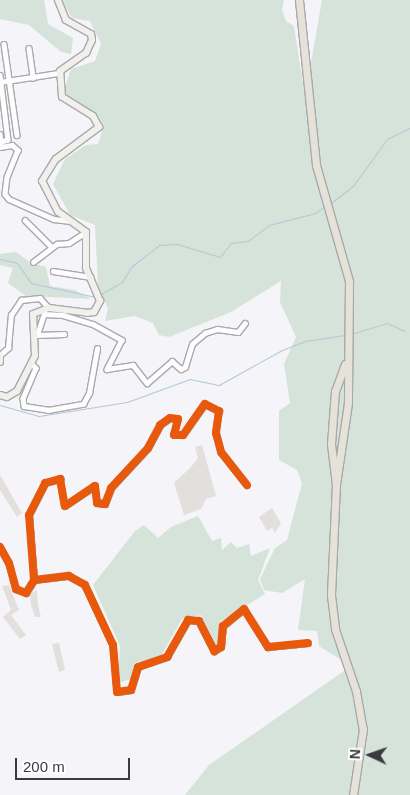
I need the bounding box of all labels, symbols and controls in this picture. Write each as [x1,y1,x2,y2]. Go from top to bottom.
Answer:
north arrow [345,730,395,780]
scale bar [18,748,132,780]
text: N [347,749,363,760]
text: 200 m [23,758,65,775]

